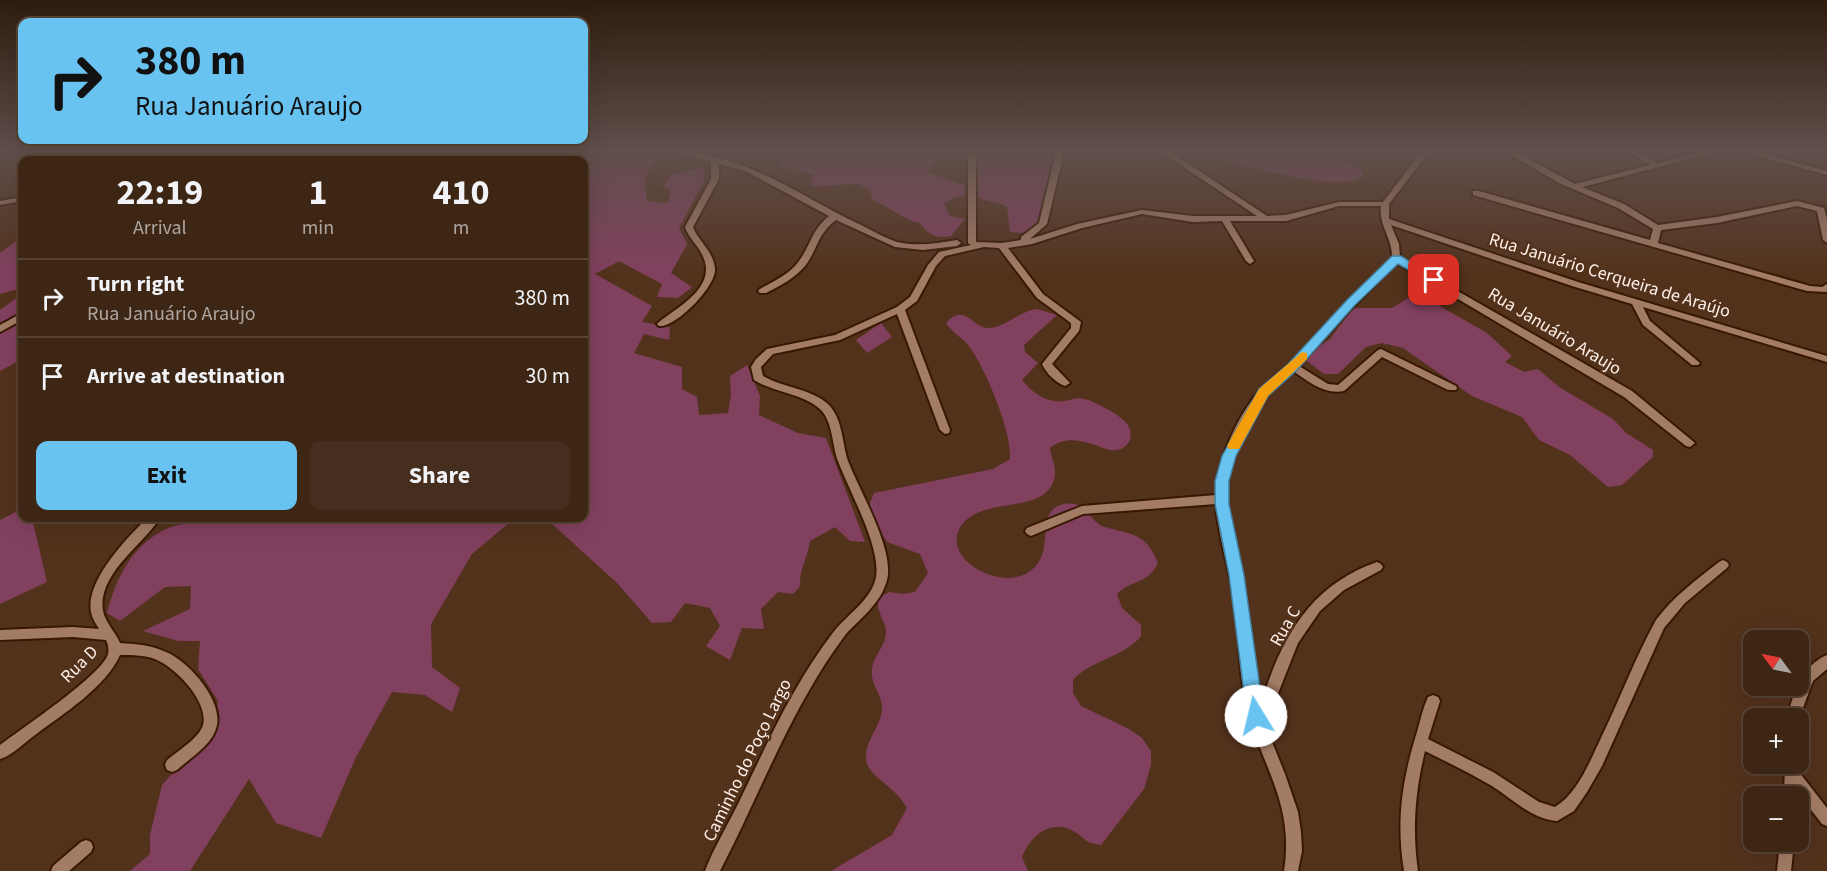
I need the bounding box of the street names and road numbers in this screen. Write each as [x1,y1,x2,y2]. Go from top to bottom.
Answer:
street label: Rua Januário Cerqueira de Araújo [1486,227,1734,324]
street label: Rua Januário Araujo [1483,282,1626,381]
street label: Rua C [1264,601,1307,651]
street label: Rua D [55,640,104,689]
street label: Caminho do Poço Largo [697,675,798,846]

